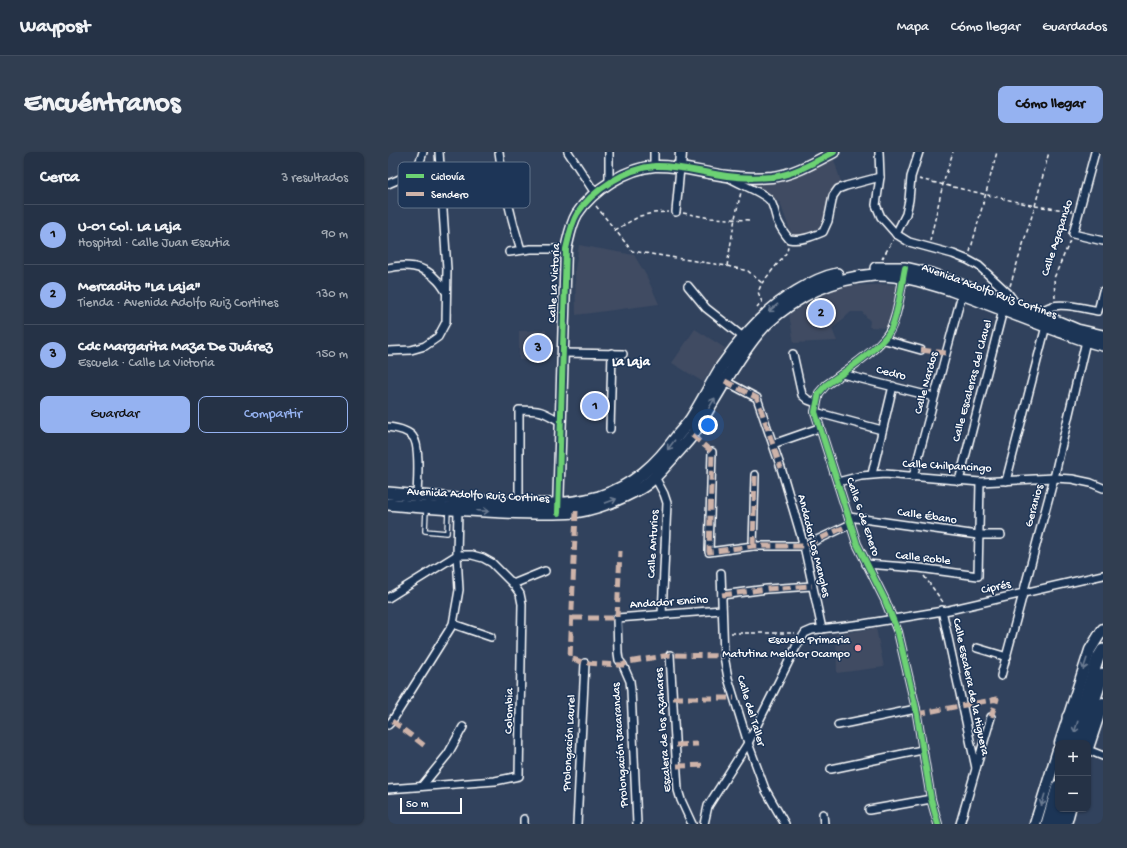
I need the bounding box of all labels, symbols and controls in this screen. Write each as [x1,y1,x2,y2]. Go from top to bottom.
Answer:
text: Waypost [20,16,90,39]
text: Mapa [897,19,929,36]
text: Cómo llegar [951,19,1020,36]
text: Guardados [1042,19,1107,36]
button: Cómo llegar [998,86,1103,123]
text: Encuéntranos [24,88,180,121]
legend [398,162,530,208]
text: Cerca [40,168,79,188]
text: 3 resultados [281,171,348,186]
text: Ciclovía [431,172,465,184]
text: Sendero [431,190,469,202]
street label: Calle Agapando [1039,198,1077,278]
text: U-01 Col. La Laja [78,218,181,236]
text: 1 [50,227,56,242]
text: 90 m [322,227,348,242]
text: Hospital · Calle Juan Escutia [78,236,230,251]
street label: Calle La Victoria [546,243,564,323]
street label: Avenida Adolfo Ruiz Cortines [920,261,1059,323]
text: Mercadito "La Laja" [78,278,201,296]
text: 2 [50,287,56,302]
text: 130 m [316,287,348,302]
text: Tienda · Avenida Adolfo Ruiz Cortines [78,296,278,311]
pin: 2 [808,298,834,328]
one-way arrow [768,303,778,312]
street label: Calle Escaleras del Clavel [950,318,996,444]
pin: 3 [525,333,551,363]
text: Cdc Margarita Maza De Juárez [78,338,272,356]
text: 3 [50,347,56,362]
text: 150 m [316,347,348,362]
street label: Calle Nardos [912,350,942,416]
district label: La Laja [612,355,651,370]
text: Escuela · Calle La Victoria [78,356,214,371]
street label: Cedro [875,364,907,384]
pin: 1 [582,391,608,421]
button: Guardar [40,396,190,433]
button: Compartir [198,396,348,433]
one-way arrow [708,397,716,409]
your location [698,415,718,435]
one-way arrow [667,439,675,450]
street label: Calle Chilpancingo [902,458,992,476]
street label: Calle 6 de Enero [842,476,882,558]
street label: Geranios [1023,483,1048,529]
street label: Avenida Adolfo Ruiz Cortines [406,485,550,507]
street label: Andador Los Mangles [793,493,833,599]
one-way arrow [604,497,617,504]
street label: Calle Ébano [896,506,958,528]
one-way arrow [476,507,489,515]
street label: Calle Anturios [645,509,663,578]
street label: Calle Roble [895,549,952,569]
street label: Ciprés [980,578,1013,598]
street label: Andador Encino [629,593,709,613]
street label: Calle Escalera de la Higuera [949,617,991,757]
place label: Escuela Primaria Matutina Melchor Ocampo [722,634,850,662]
marker: Escuela Primaria Matutina Melchor Ocampo [853,643,863,653]
one-way arrow [1081,657,1088,670]
street label: Escalera de los Azahares [653,667,675,793]
street label: Calle del Taller [733,674,768,750]
street label: Prolongación Jacarandas [610,682,632,809]
street label: Colombia [503,688,517,734]
street label: Prolongación Laurel [560,694,580,792]
one-way arrow [1072,720,1079,733]
map controls [1055,740,1091,812]
button: + [1055,740,1091,776]
button: − [1055,776,1091,812]
one-way arrow [1039,794,1046,807]
scale bar [400,796,462,815]
text: 50 m [406,799,428,811]

